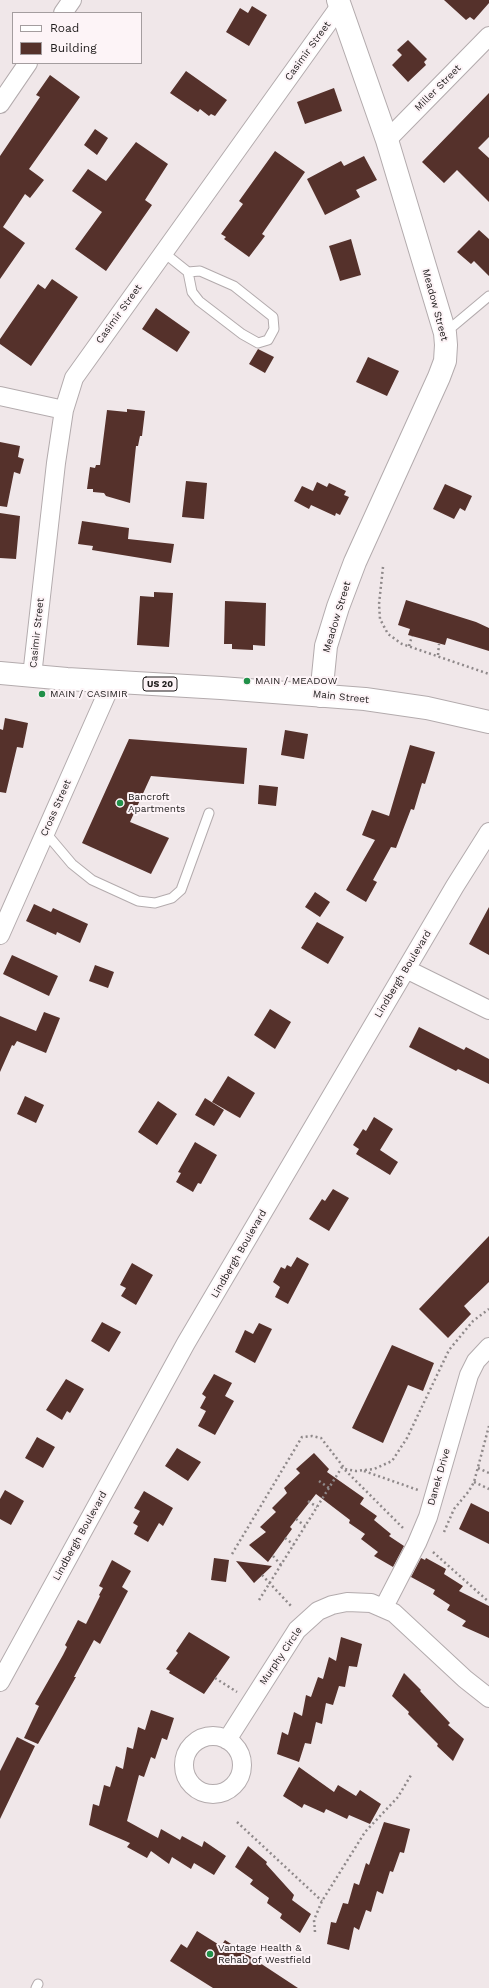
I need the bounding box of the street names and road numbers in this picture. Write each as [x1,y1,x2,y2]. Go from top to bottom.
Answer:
street label: Casimir Street [283,19,333,83]
street label: Miller Street [412,62,464,114]
street label: Meadow Street [420,268,450,342]
street label: Casimir Street [94,282,144,346]
street label: Meadow Street [320,580,354,654]
street label: Casimir Street [27,597,47,669]
road number: US 20 [143,677,177,691]
street label: Main Street [312,688,370,706]
street label: Cross Street [38,778,74,838]
street label: Lindbergh Boulevard [372,928,434,1020]
street label: Lindbergh Boulevard [209,1208,269,1300]
street label: Danek Drive [425,1447,453,1507]
street label: Lindbergh Boulevard [50,1489,110,1583]
street label: Murphy Circle [257,1625,305,1687]

